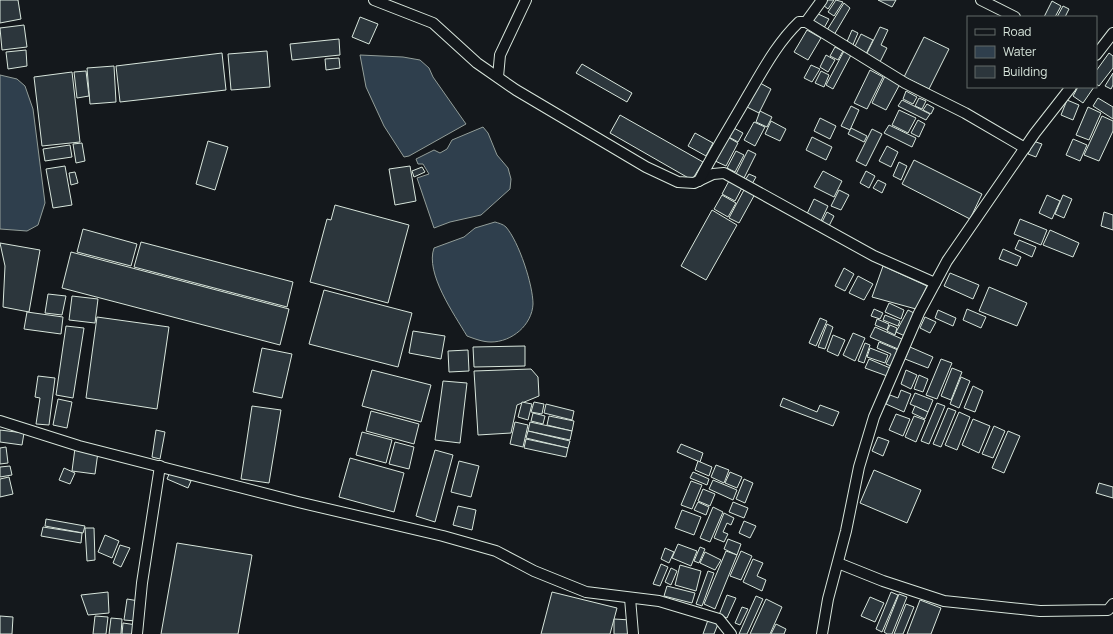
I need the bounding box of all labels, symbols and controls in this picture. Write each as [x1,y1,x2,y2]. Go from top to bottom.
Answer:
legend [967,16,1097,88]
text: Road [1003,23,1031,40]
text: Water [1003,43,1037,60]
text: Building [1003,63,1047,80]

